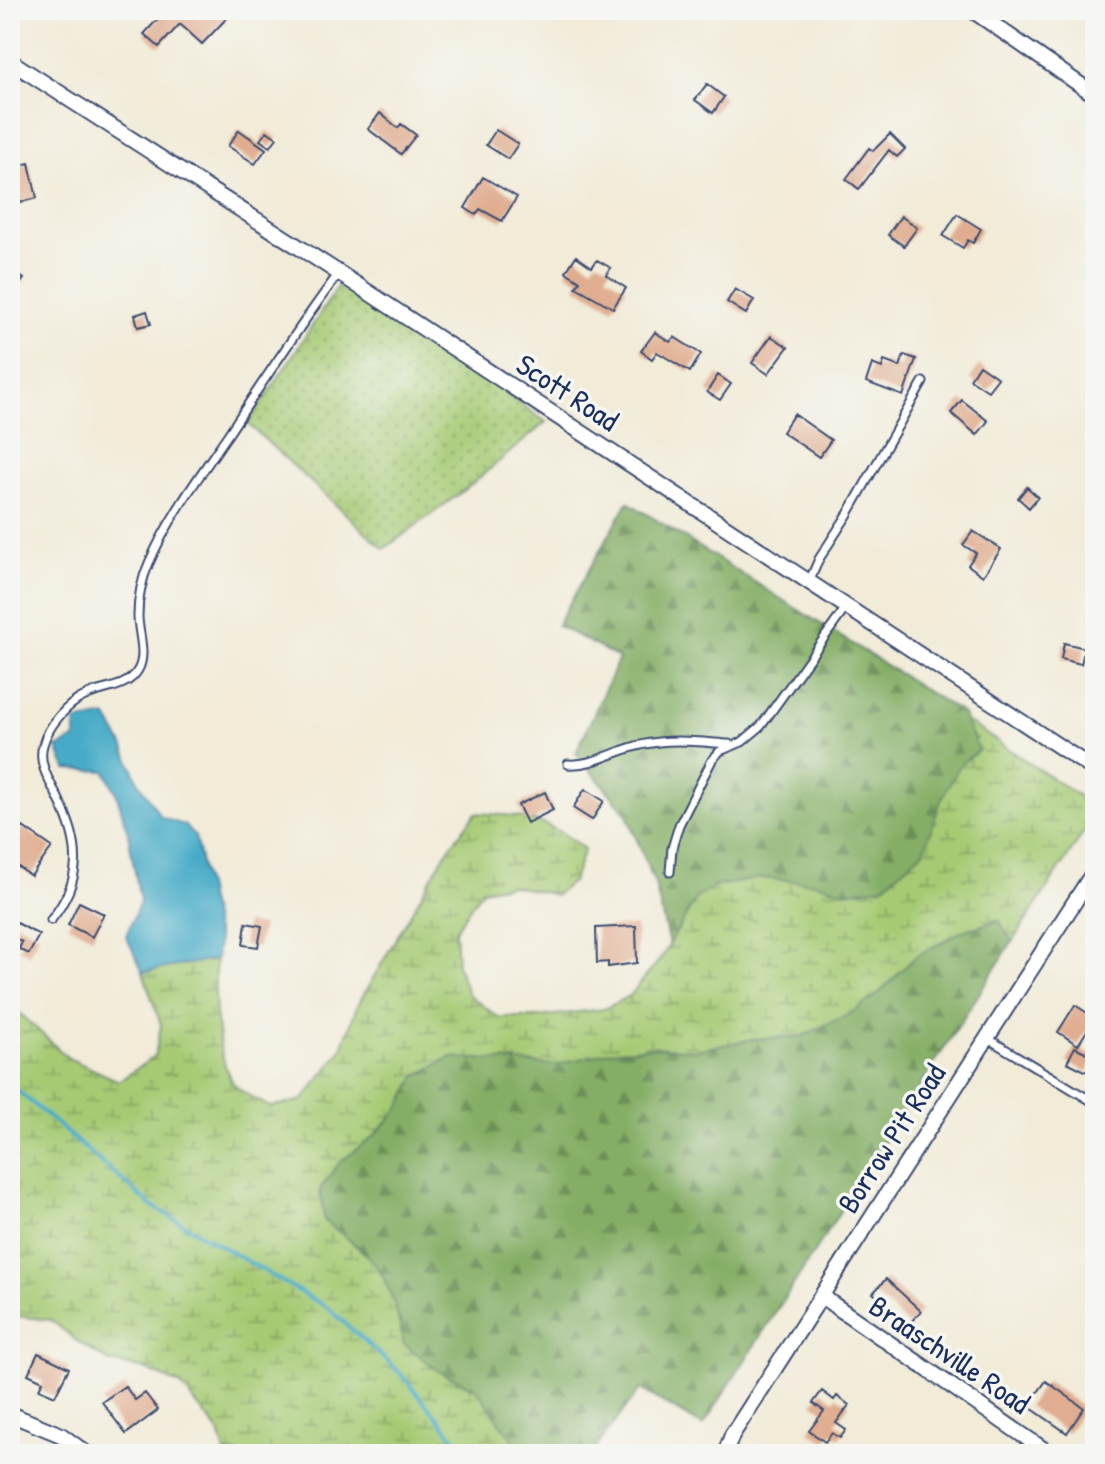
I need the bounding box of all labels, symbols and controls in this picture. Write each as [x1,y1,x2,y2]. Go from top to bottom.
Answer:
street label: Scott Road [509,344,627,440]
street label: Borrow Pit Road [828,1055,954,1221]
street label: Braaschville Road [862,1285,1038,1423]

